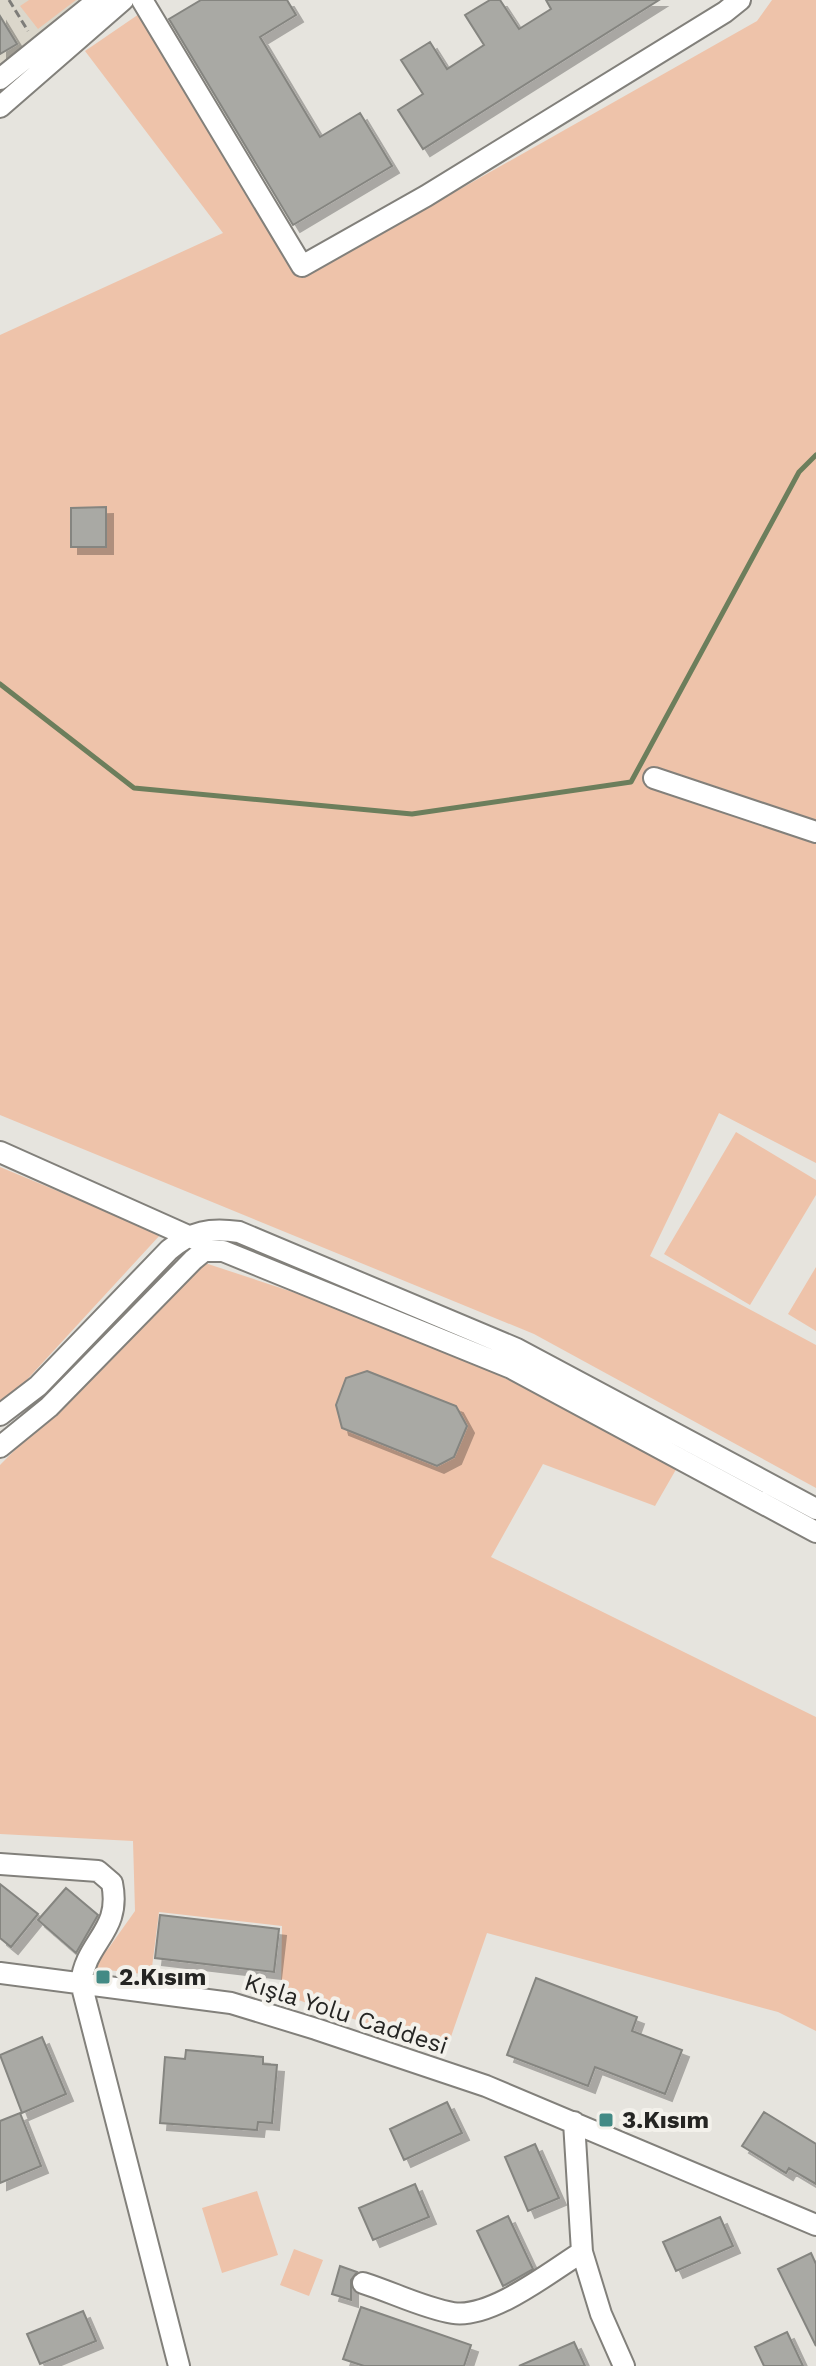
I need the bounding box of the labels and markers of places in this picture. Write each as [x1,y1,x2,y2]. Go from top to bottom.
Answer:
place label: 2.Kısım [119,1963,206,1991]
marker: 2.Kısım [94,1968,112,1986]
place label: 3.Kısım [622,2106,709,2134]
marker: 3.Kısım [597,2111,615,2129]

